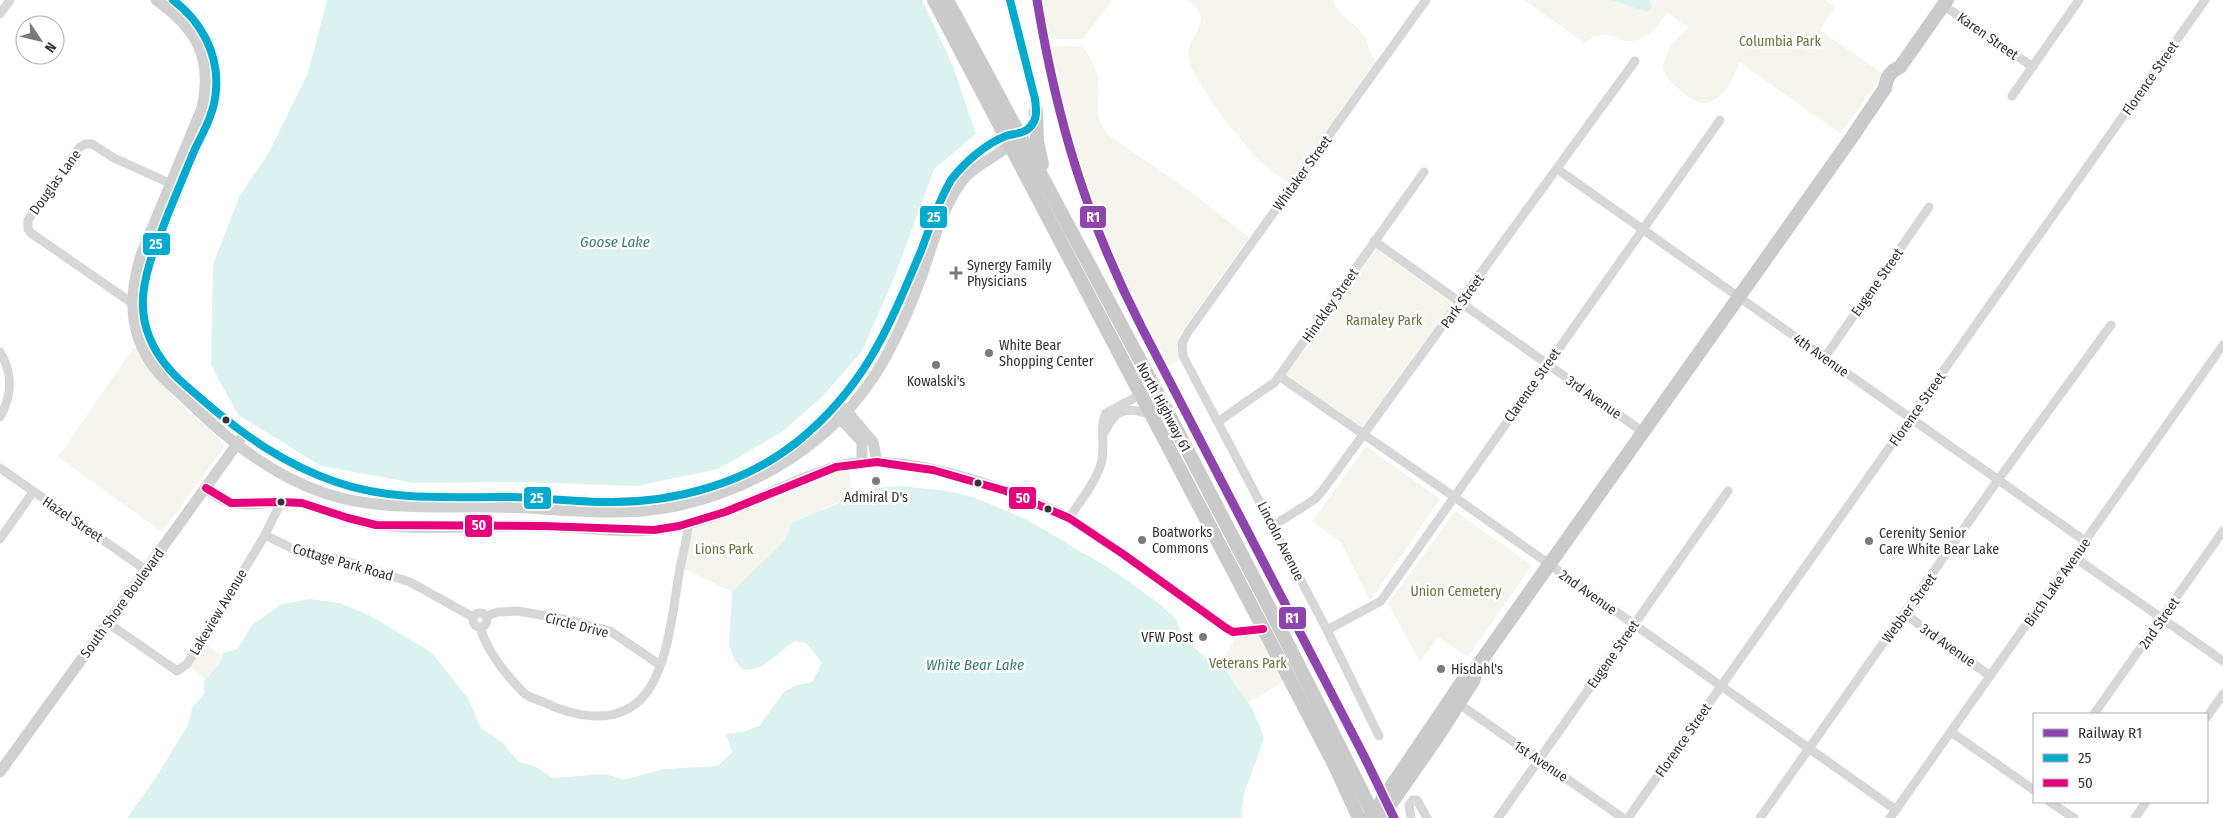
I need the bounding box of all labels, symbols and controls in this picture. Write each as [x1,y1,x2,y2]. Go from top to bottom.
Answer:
street label: Karen Street [1954,9,2022,64]
north arrow [15,15,65,65]
park label: Columbia Park [1739,33,1821,50]
street label: Florence Street [2119,38,2182,118]
text: N [41,39,60,55]
street label: Whitaker Street [1269,132,1336,214]
street label: Douglas Lane [26,146,85,218]
line badge: 25 [919,205,948,229]
line badge: R1 [1079,205,1107,229]
text: 25 [926,209,941,226]
text: R1 [1086,209,1100,226]
line badge: 25 [142,232,171,256]
water label: Goose Lake [580,233,650,251]
text: 25 [148,236,163,253]
street label: Eugene Street [1848,245,1907,320]
place label: Synergy Family Physicians [967,257,1052,290]
street label: Hinckley Street [1299,265,1362,346]
marker: Synergy Family Physicians [949,266,963,280]
street label: Park Street [1437,271,1488,332]
park label: Ramaley Park [1346,312,1423,329]
street label: 4th Avenue [1790,330,1852,381]
place label: White Bear Shopping Center [999,337,1094,370]
street label: Clarence Street [1501,345,1564,426]
marker: White Bear Shopping Center [983,347,995,359]
marker: Kowalski's [930,359,942,371]
street label: North Highway 61 [1133,360,1194,455]
street label: Florence Street [1886,369,1949,449]
street label: 3rd Avenue [1563,372,1625,423]
place label: Kowalski's [907,373,965,390]
unlabelled marker [221,415,231,425]
marker: Admiral D's [870,475,882,487]
unlabelled marker [973,478,983,488]
line badge: 25 [523,486,552,510]
line badge: 50 [1008,486,1037,510]
place label: Admiral D's [844,489,908,506]
text: 25 [529,490,544,507]
text: 50 [1016,490,1031,507]
street label: Hazel Street [39,493,106,546]
unlabelled marker [276,497,286,507]
street label: Lincoln Avenue [1253,499,1308,584]
unlabelled marker [1043,504,1053,514]
line badge: 50 [464,514,493,538]
text: 50 [472,517,487,534]
place label: Boatworks Commons [1152,524,1212,557]
place label: Cerenity Senior Care White Bear Lake [1879,525,1999,558]
marker: Boatworks Commons [1136,534,1148,546]
marker: Cerenity Senior Care White Bear Lake [1863,535,1875,547]
street label: Birch Lake Avenue [2021,535,2094,630]
street label: Cottage Park Road [291,540,395,585]
park label: Lions Park [695,541,754,558]
street label: South Shore Boulevard [77,545,168,661]
street label: Lakeview Avenue [186,566,251,658]
street label: 2nd Avenue [1556,566,1620,618]
street label: Webber Street [1879,570,1941,646]
park label: Union Cemetery [1410,583,1502,600]
street label: 2nd Street [2136,594,2183,652]
line badge: R1 [1278,606,1307,630]
street label: Circle Drive [543,609,610,642]
text: R1 [1285,610,1299,627]
street label: Eugene Street [1584,617,1643,692]
street label: 3rd Avenue [1917,620,1979,671]
place label: VFW Post [1141,629,1193,646]
marker: VFW Post [1197,631,1209,643]
park label: Veterans Park [1209,655,1287,672]
water label: White Bear Lake [926,656,1024,674]
place label: Hisdahl's [1451,661,1503,678]
marker: Hisdahl's [1435,663,1447,675]
street label: Florence Street [1652,700,1715,780]
legend [2033,713,2208,803]
text: Railway R1 [2078,724,2142,742]
street label: 1st Avenue [1511,737,1571,786]
text: 25 [2078,749,2092,767]
text: 50 [2078,774,2093,792]

